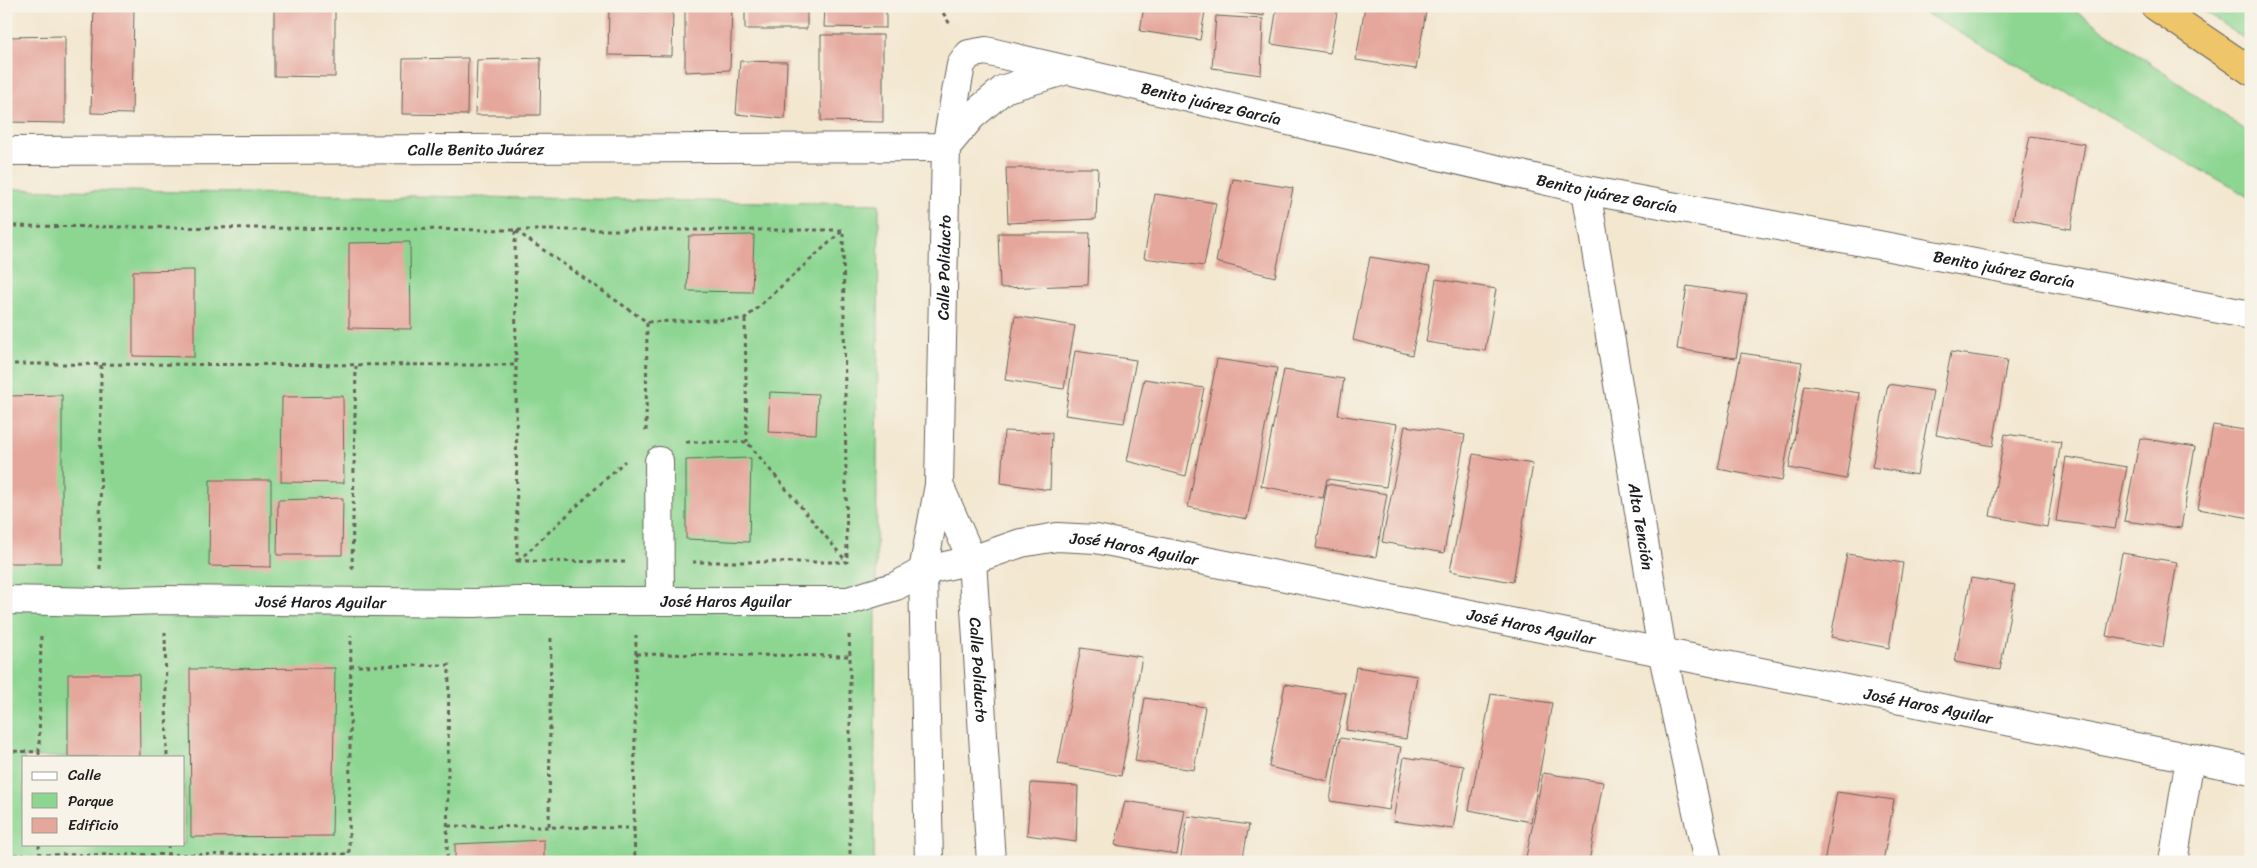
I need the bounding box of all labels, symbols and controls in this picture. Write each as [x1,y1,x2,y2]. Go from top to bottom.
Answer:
street label: Benito juárez García [1138,73,1284,134]
street label: Calle Benito Juárez [408,135,545,164]
street label: Benito juárez García [1533,165,1680,222]
street label: Calle Poliducto [928,215,960,321]
street label: Benito juárez García [1931,242,2077,297]
street label: Alta Tención [1619,480,1662,573]
street label: José Haros Aguilar [1068,524,1203,574]
street label: José Haros Aguilar [254,587,388,617]
street label: José Haros Aguilar [659,587,793,616]
street label: José Haros Aguilar [1463,599,1600,654]
street label: Calle Poliducto [961,616,996,723]
street label: José Haros Aguilar [1861,679,1997,733]
legend [22,756,185,846]
text: Calle [68,762,101,788]
text: Parque [68,788,113,814]
text: Edificio [68,812,119,838]

